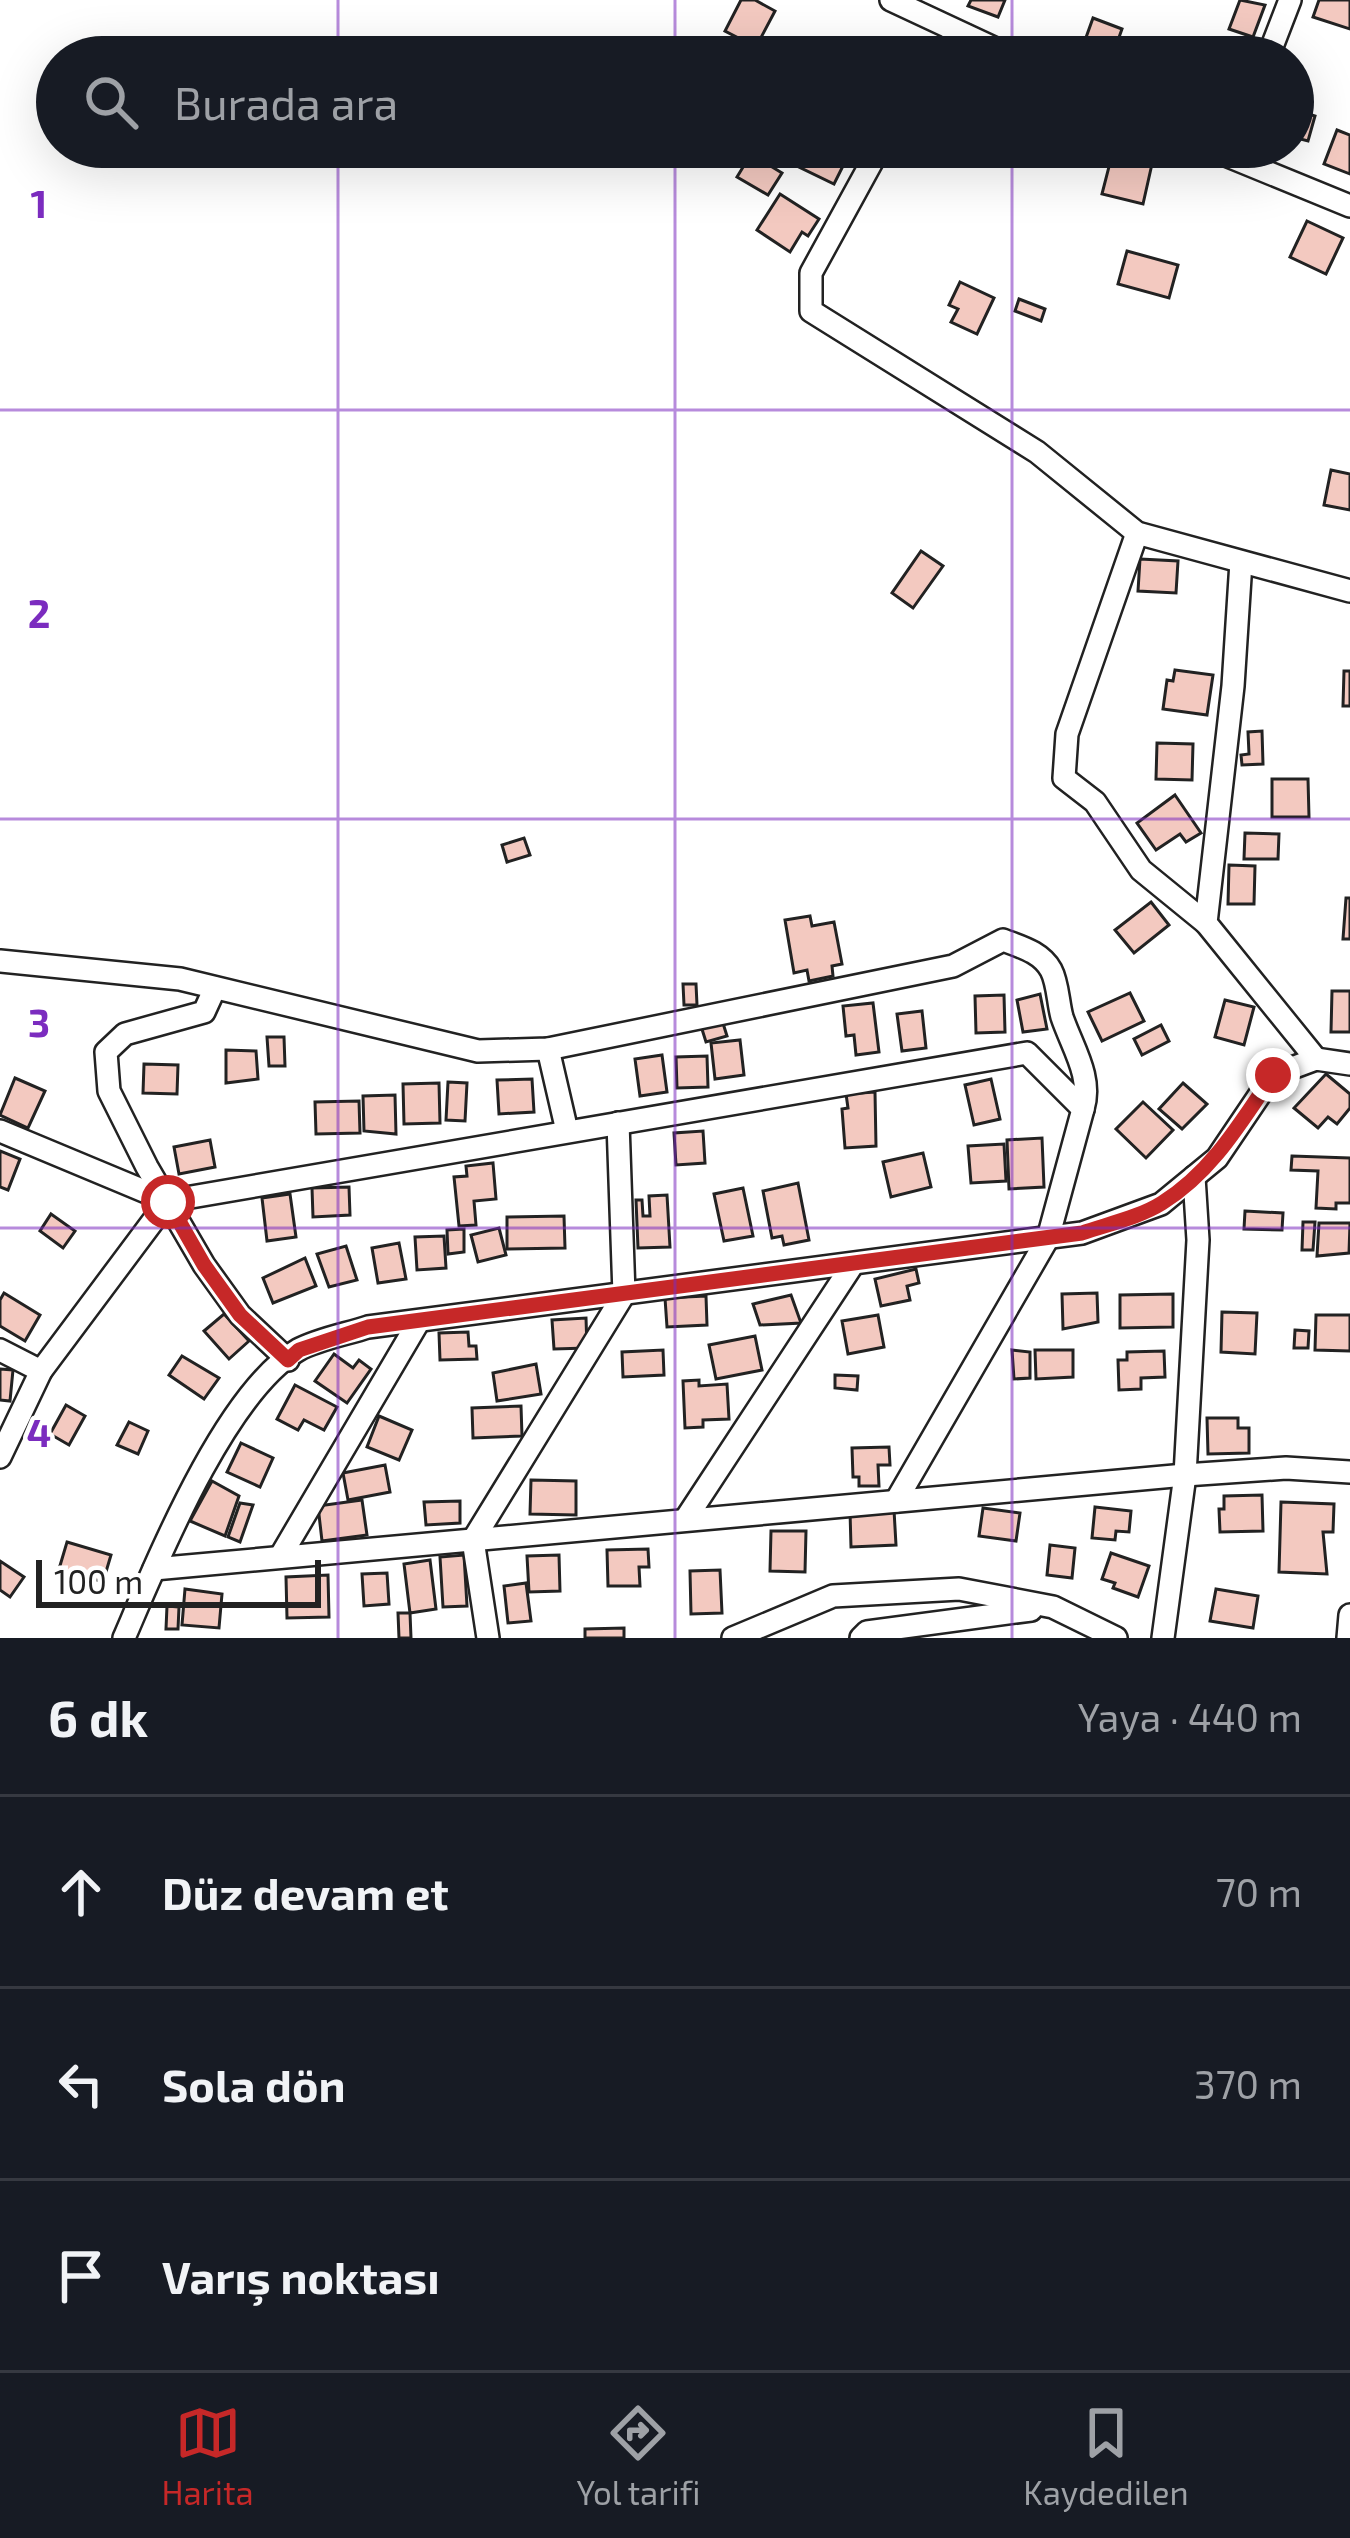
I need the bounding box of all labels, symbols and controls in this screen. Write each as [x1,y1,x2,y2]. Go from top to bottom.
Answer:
search box [36,36,1314,168]
icon: search [78,69,144,135]
text: Burada ara [174,75,398,129]
text: 1 [31,179,47,226]
text: 2 [28,589,50,636]
text: 3 [28,998,50,1045]
route end [1246,1048,1300,1102]
route start [141,1175,195,1229]
text: 4 [27,1408,51,1455]
scale bar [36,1554,321,1607]
text: 100 m [54,1561,143,1601]
text: 6 dk [48,1686,148,1747]
text: Yaya · 440 m [1078,1693,1302,1740]
icon: ahead [48,1859,114,1925]
text: Düz devam et [162,1865,449,1919]
text: 70 m [1216,1868,1302,1915]
icon: left [48,2051,114,2117]
text: Sola dön [162,2057,346,2111]
text: 370 m [1194,2060,1302,2107]
icon: arrive [48,2243,114,2309]
text: Varış noktası [162,2249,440,2303]
tab: Harita [161,2400,254,2512]
tab: Yol tarifi [576,2400,700,2512]
tab: Kaydedilen [1023,2400,1189,2512]

